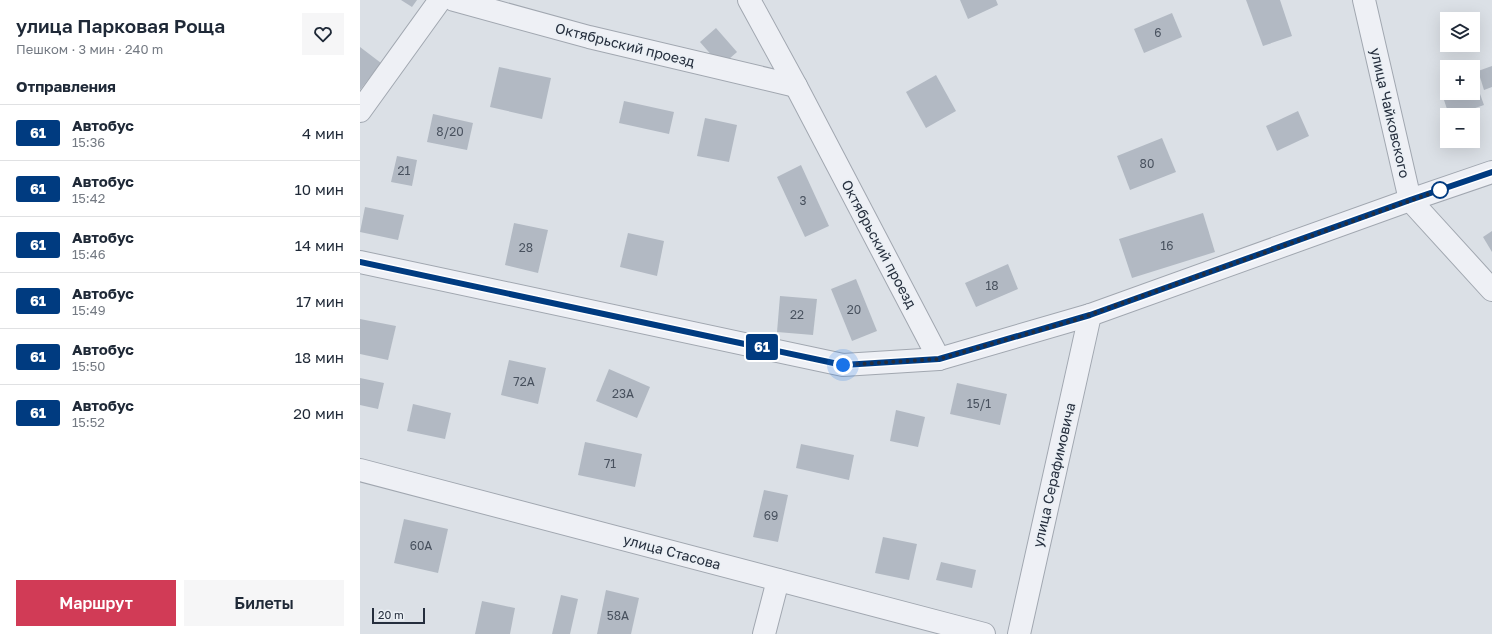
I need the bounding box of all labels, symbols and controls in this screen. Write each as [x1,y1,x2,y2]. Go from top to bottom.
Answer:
map controls [1440,12,1480,148]
button: layers [1440,12,1480,52]
button: heart [302,13,344,55]
text: улица Парковая Роща [16,14,225,37]
street label: Октябрьский проезд [554,19,697,70]
house number: 6 [1154,25,1162,40]
text: Пешком · 3 мин · 240 m [16,41,163,57]
street label: улица Чайковского [1367,46,1414,180]
button: + [1440,60,1480,100]
text: Отправления [16,77,116,95]
button: − [1440,108,1480,148]
text: Автобус [72,116,134,134]
text: 61 [30,124,46,141]
text: 4 мин [302,124,344,142]
house number: 8/20 [436,124,464,139]
text: 15:36 [72,134,105,150]
house number: 80 [1140,156,1154,171]
house number: 21 [398,163,411,178]
text: Автобус [72,172,134,190]
street label: Октябрьский проезд [838,177,921,311]
text: 61 [30,180,46,197]
text: 10 мин [295,180,344,198]
unlabelled marker [1431,181,1449,199]
text: 15:42 [72,190,105,206]
house number: 3 [799,193,807,208]
text: Автобус [72,228,134,246]
text: 61 [30,236,46,253]
text: 14 мин [295,236,344,254]
house number: 16 [1160,238,1174,253]
house number: 28 [519,240,533,255]
text: 15:46 [72,246,106,262]
house number: 18 [985,278,999,293]
text: Автобус [72,284,134,302]
text: 61 [30,292,46,309]
text: 17 мин [296,292,344,310]
text: 15:49 [72,302,106,318]
house number: 20 [847,302,861,317]
house number: 22 [790,307,804,322]
line badge: 61 [744,334,780,360]
text: 61 [754,338,770,355]
text: Автобус [72,340,134,358]
text: 61 [30,348,46,365]
text: 18 мин [295,348,344,366]
your location [833,355,853,375]
text: 15:50 [72,358,105,374]
house number: 72А [513,374,535,389]
house number: 23А [612,386,634,401]
text: Автобус [72,396,134,414]
house number: 15/1 [967,396,991,411]
street label: улица Серафимовича [1029,401,1078,549]
text: 61 [30,404,46,421]
text: 20 мин [293,404,344,422]
text: 15:52 [72,414,105,430]
house number: 71 [604,456,616,471]
house number: 69 [764,508,778,523]
street label: улица Стасова [621,530,723,573]
house number: 60А [410,538,432,553]
button: Маршрут [16,580,176,626]
button: Билеты [184,580,344,626]
scale bar [372,606,425,625]
text: 20 m [378,608,404,621]
house number: 58А [607,608,629,623]

